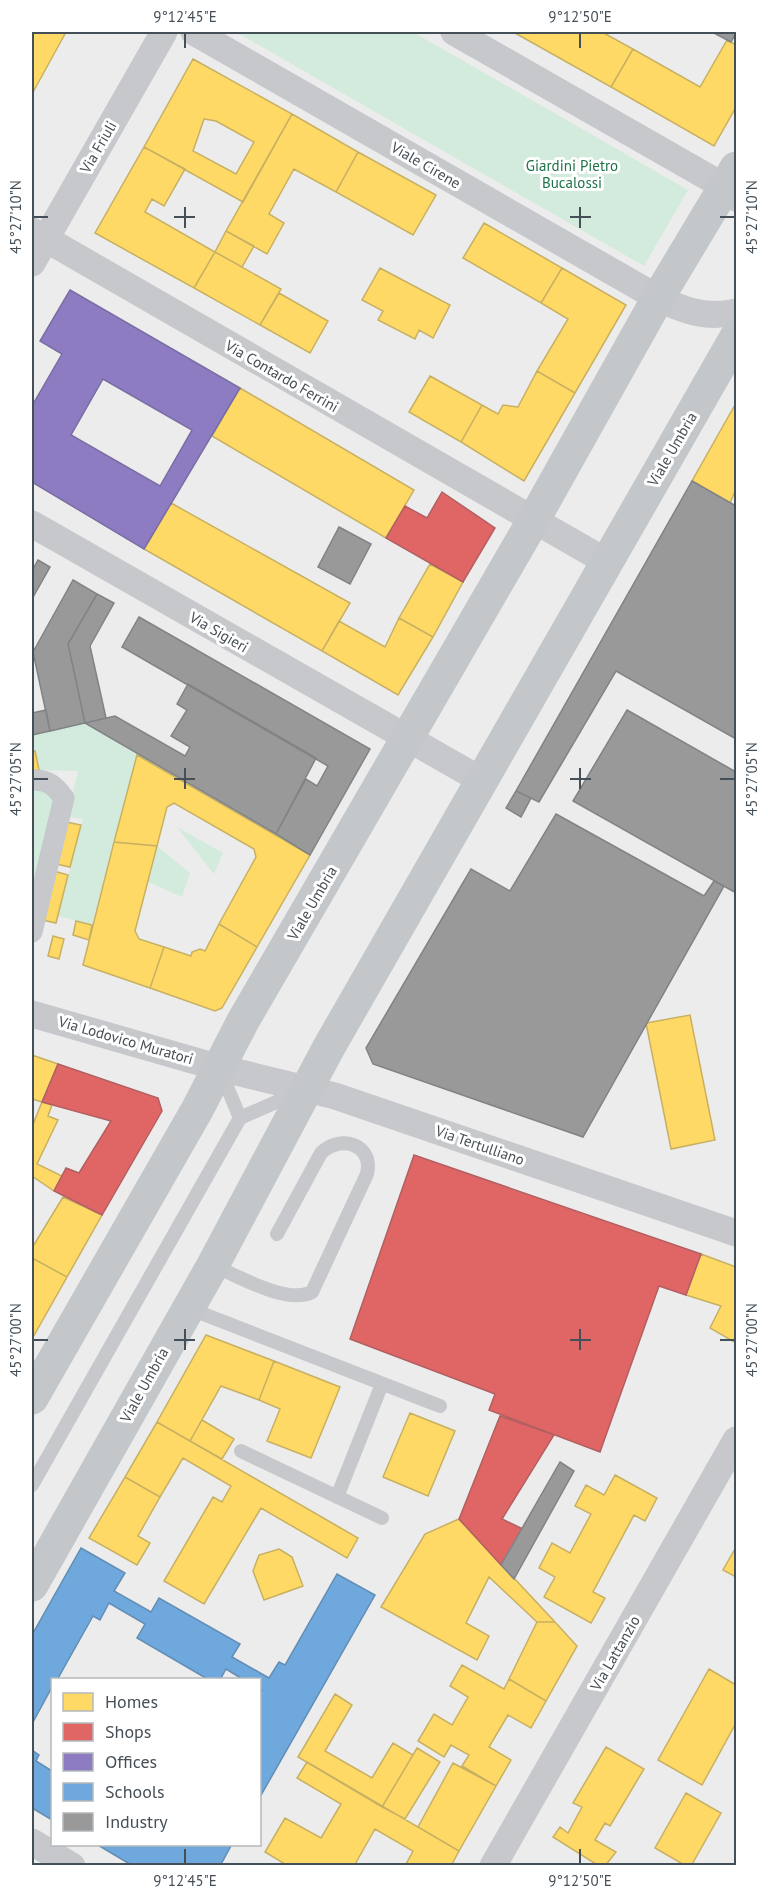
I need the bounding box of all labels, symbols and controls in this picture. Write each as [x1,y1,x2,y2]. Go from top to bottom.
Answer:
text: 9°12'45"E [153,7,217,26]
text: 9°12'50"E [548,7,612,26]
street label: Via Friuli [75,117,121,177]
street label: Viale Cirene [387,137,464,193]
park label: Giardini Pietro Bucalossi [526,156,618,192]
text: 45°27'10"N [6,180,25,254]
text: 45°27'10"N [742,180,761,254]
street label: Via Contardo Ferrini [221,335,342,416]
street label: Viale Umbria [643,408,701,490]
street label: Via Sigieri [185,607,252,656]
text: 45°27'05"N [6,742,25,816]
text: 45°27'05"N [742,742,761,816]
street label: Viale Umbria [283,862,341,944]
street label: Via Lodovico Muratori [56,1011,195,1068]
street label: Via Tertulliano [432,1121,527,1169]
text: 45°27'00"N [6,1303,25,1377]
text: 45°27'00"N [742,1303,761,1377]
street label: Viale Umbria [115,1344,172,1427]
street label: Via Lattanzio [585,1612,644,1695]
legend [51,1678,261,1846]
text: Homes [105,1690,158,1713]
text: Shops [105,1720,151,1743]
text: Offices [105,1750,157,1773]
text: Schools [105,1780,165,1803]
text: Industry [105,1810,168,1833]
text: 9°12'45"E [153,1871,217,1890]
text: 9°12'50"E [548,1871,612,1890]

